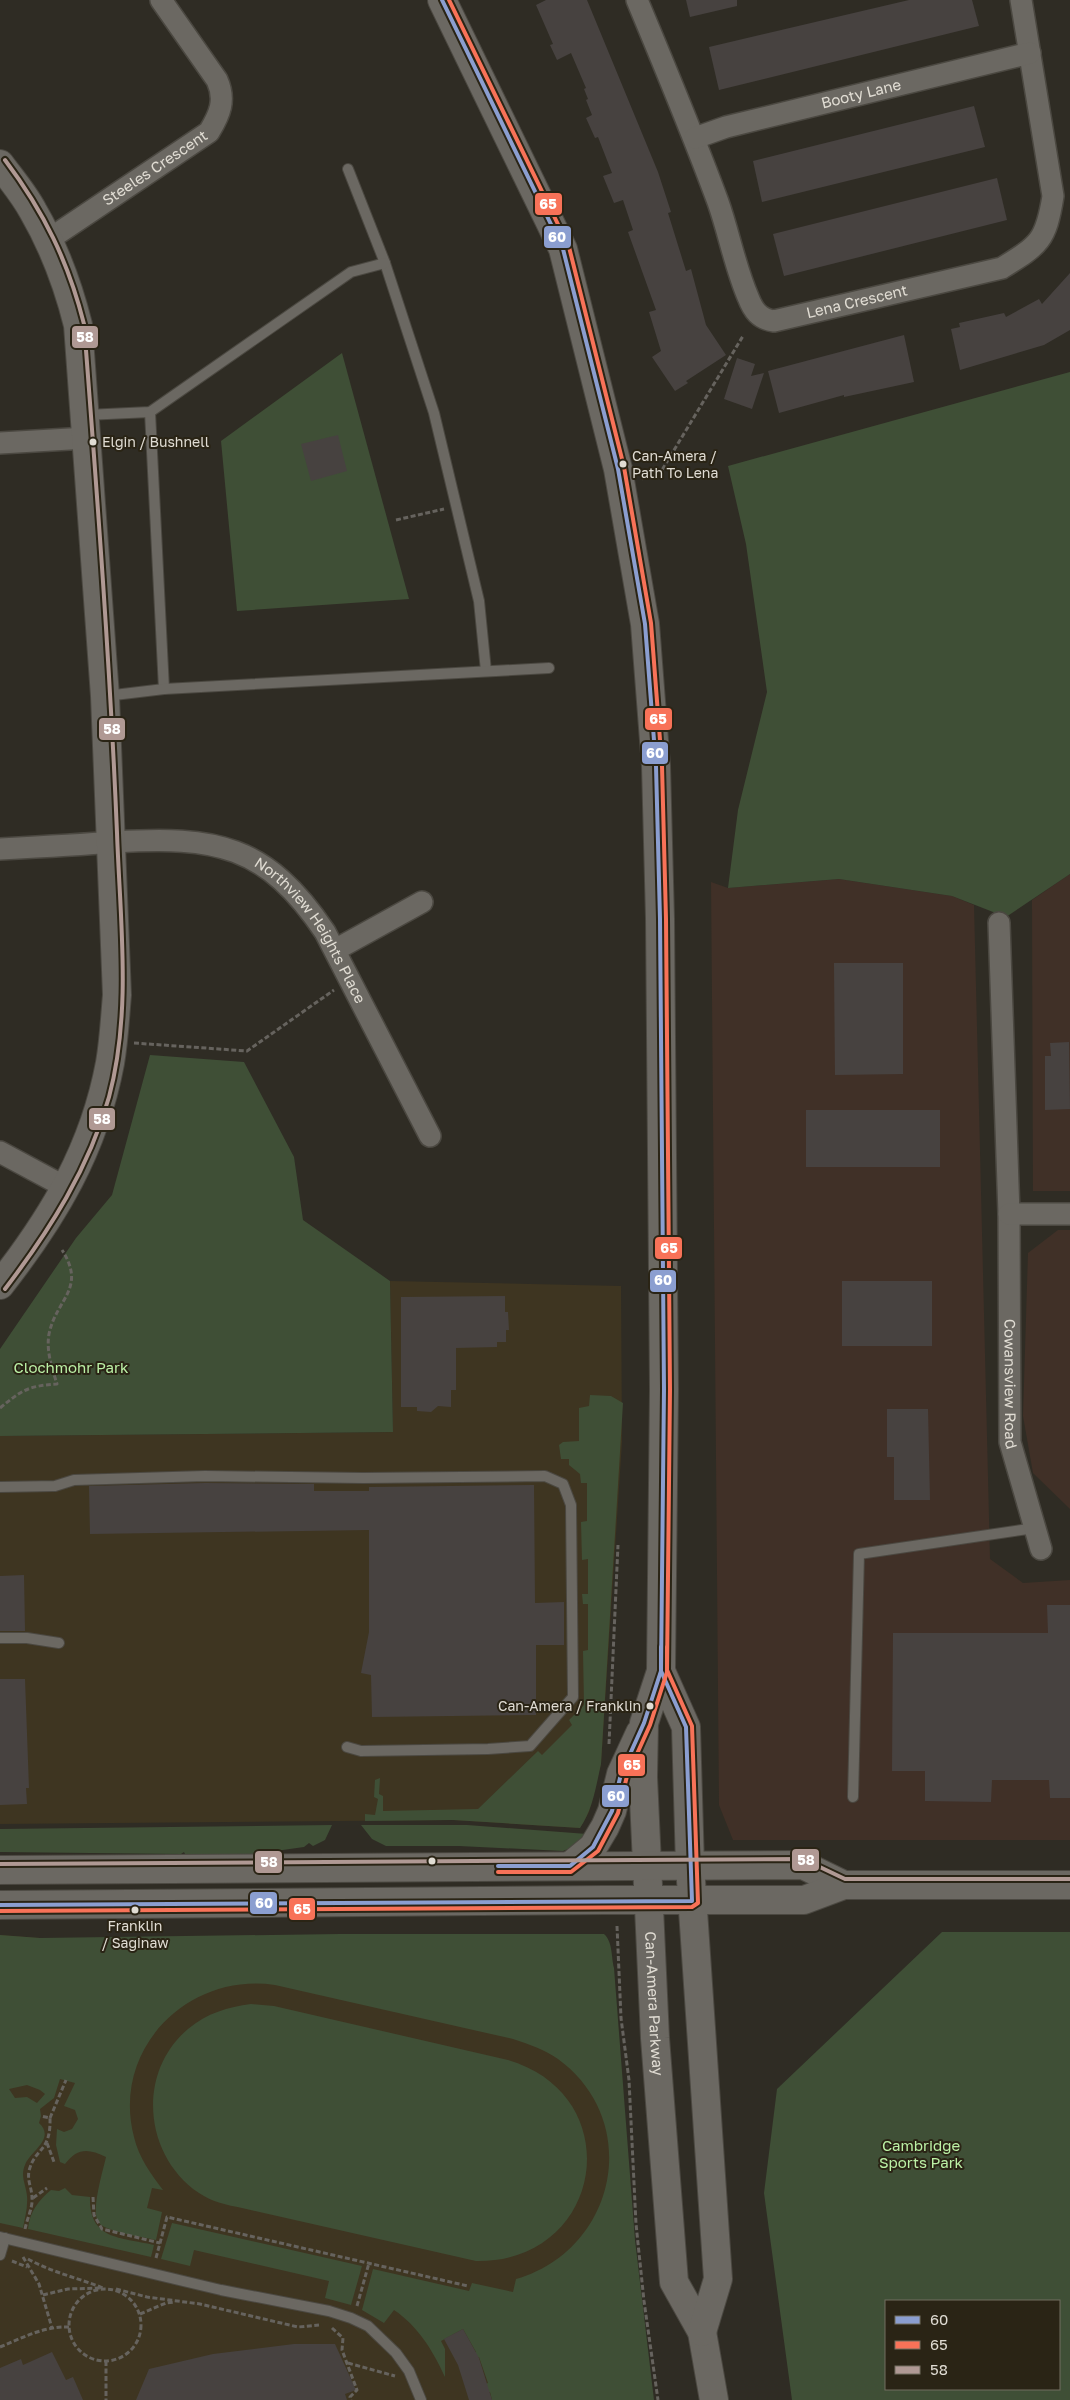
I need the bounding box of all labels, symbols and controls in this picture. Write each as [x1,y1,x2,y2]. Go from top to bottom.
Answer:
street label: Booty Lane [819,75,903,112]
street label: Steeles Crescent [99,126,210,209]
line badge: 65 [534,192,563,216]
text: 65 [539,195,557,212]
line badge: 60 [543,225,572,249]
text: 60 [548,228,566,245]
street label: Lena Crescent [804,280,909,321]
line badge: 58 [71,325,99,349]
text: 58 [76,328,94,345]
place label: Elgin / Bushnell [102,433,209,450]
marker: Elgin / Bushnell [88,437,98,447]
place label: Can-Amera / Path To Lena [632,447,718,481]
marker: Can-Amera / Path To Lena [618,459,628,469]
line badge: 65 [644,707,673,731]
text: 65 [649,710,667,727]
line badge: 58 [98,717,126,741]
text: 58 [103,720,121,737]
line badge: 60 [641,741,669,765]
text: 60 [646,744,664,761]
street label: Northview Heights Place [252,853,370,1006]
line badge: 58 [88,1107,116,1131]
text: 58 [93,1110,111,1127]
line badge: 65 [654,1236,683,1260]
text: 65 [660,1239,678,1256]
line badge: 60 [649,1269,677,1293]
text: 60 [654,1271,672,1288]
street label: Cowansview Road [1001,1319,1022,1451]
park label: Clochmohr Park [14,1358,129,1376]
place label: Can-Amera / Franklin [498,1697,641,1714]
marker: Can-Amera / Franklin [645,1701,655,1711]
line badge: 65 [617,1753,646,1777]
text: 65 [623,1756,641,1773]
line badge: 60 [601,1784,630,1808]
text: 60 [607,1787,625,1804]
line badge: 58 [791,1848,820,1872]
line badge: 58 [254,1850,283,1874]
text: 58 [797,1851,815,1868]
text: 58 [260,1853,278,1870]
unlabelled marker [427,1856,437,1866]
line badge: 60 [249,1891,278,1915]
text: 60 [255,1894,273,1911]
line badge: 65 [288,1897,316,1921]
text: 65 [293,1900,311,1917]
marker: Franklin / Saginaw [130,1905,140,1915]
place label: Franklin / Saginaw [101,1917,169,1951]
street label: Can-Amera Parkway [642,1931,668,2077]
park label: Cambridge Sports Park [879,2136,964,2171]
legend [885,2300,1060,2390]
text: 60 [930,2310,948,2328]
text: 65 [930,2335,948,2353]
text: 58 [930,2360,948,2378]

